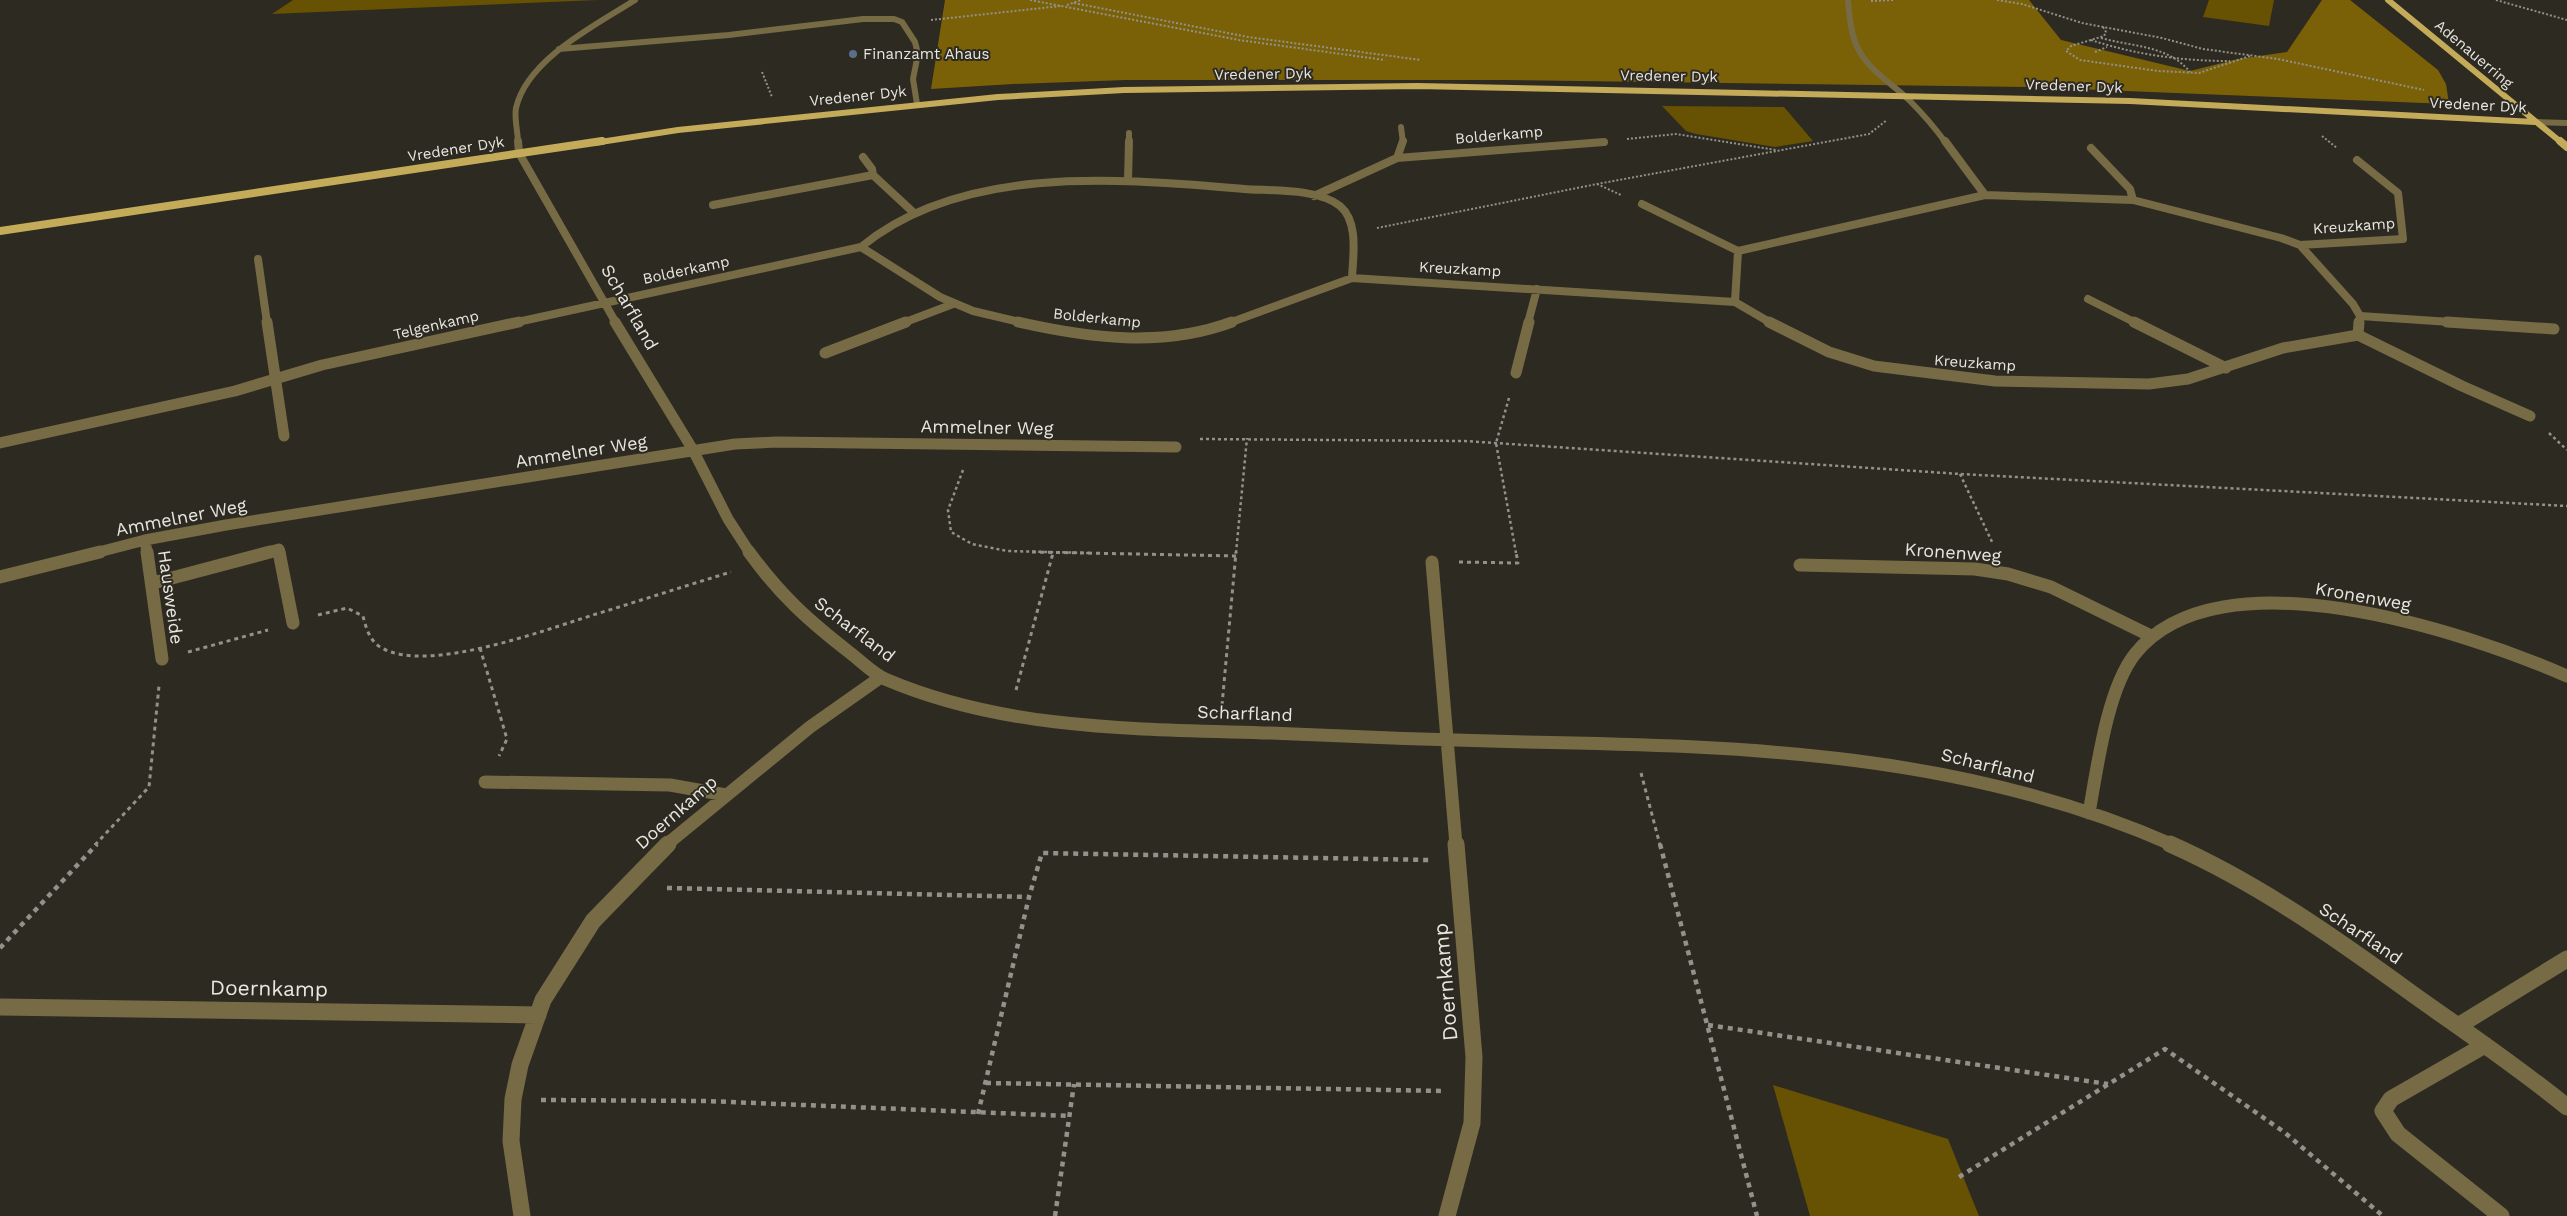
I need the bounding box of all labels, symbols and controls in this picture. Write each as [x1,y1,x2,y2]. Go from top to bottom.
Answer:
street label: Adenauerring [2431,16,2517,92]
place label: Finanzamt Ahaus [863,45,990,63]
marker: Finanzamt Ahaus [847,48,859,60]
street label: Vredener Dyk [1214,64,1312,84]
street label: Vredener Dyk [1620,66,1718,86]
street label: Vredener Dyk [2025,75,2124,97]
street label: Vredener Dyk [809,82,908,110]
street label: Vredener Dyk [2429,93,2528,117]
street label: Bolderkamp [1454,122,1544,148]
street label: Vredener Dyk [406,132,506,166]
street label: Kreuzkamp [2312,214,2396,238]
street label: Bolderkamp [641,252,731,288]
street label: Kreuzkamp [1418,258,1502,280]
street label: Scharfland [597,260,663,354]
street label: Bolderkamp [1052,304,1142,332]
street label: Telgenkamp [392,306,480,344]
street label: Kreuzkamp [1933,351,2017,375]
street label: Ammelner Weg [920,415,1054,439]
street label: Ammelner Weg [514,430,649,472]
street label: Ammelner Weg [114,494,249,540]
street label: Kronenweg [1904,538,2002,566]
street label: Hausweide [154,549,188,645]
street label: Kronenweg [2313,577,2413,615]
street label: Scharfland [811,592,899,666]
street label: Scharfland [1197,701,1293,725]
street label: Scharfland [1939,743,2037,787]
street label: Doernkamp [631,771,721,853]
street label: Scharfland [2316,898,2406,968]
street label: Doernkamp [1427,922,1463,1042]
street label: Doernkamp [210,974,328,1002]

